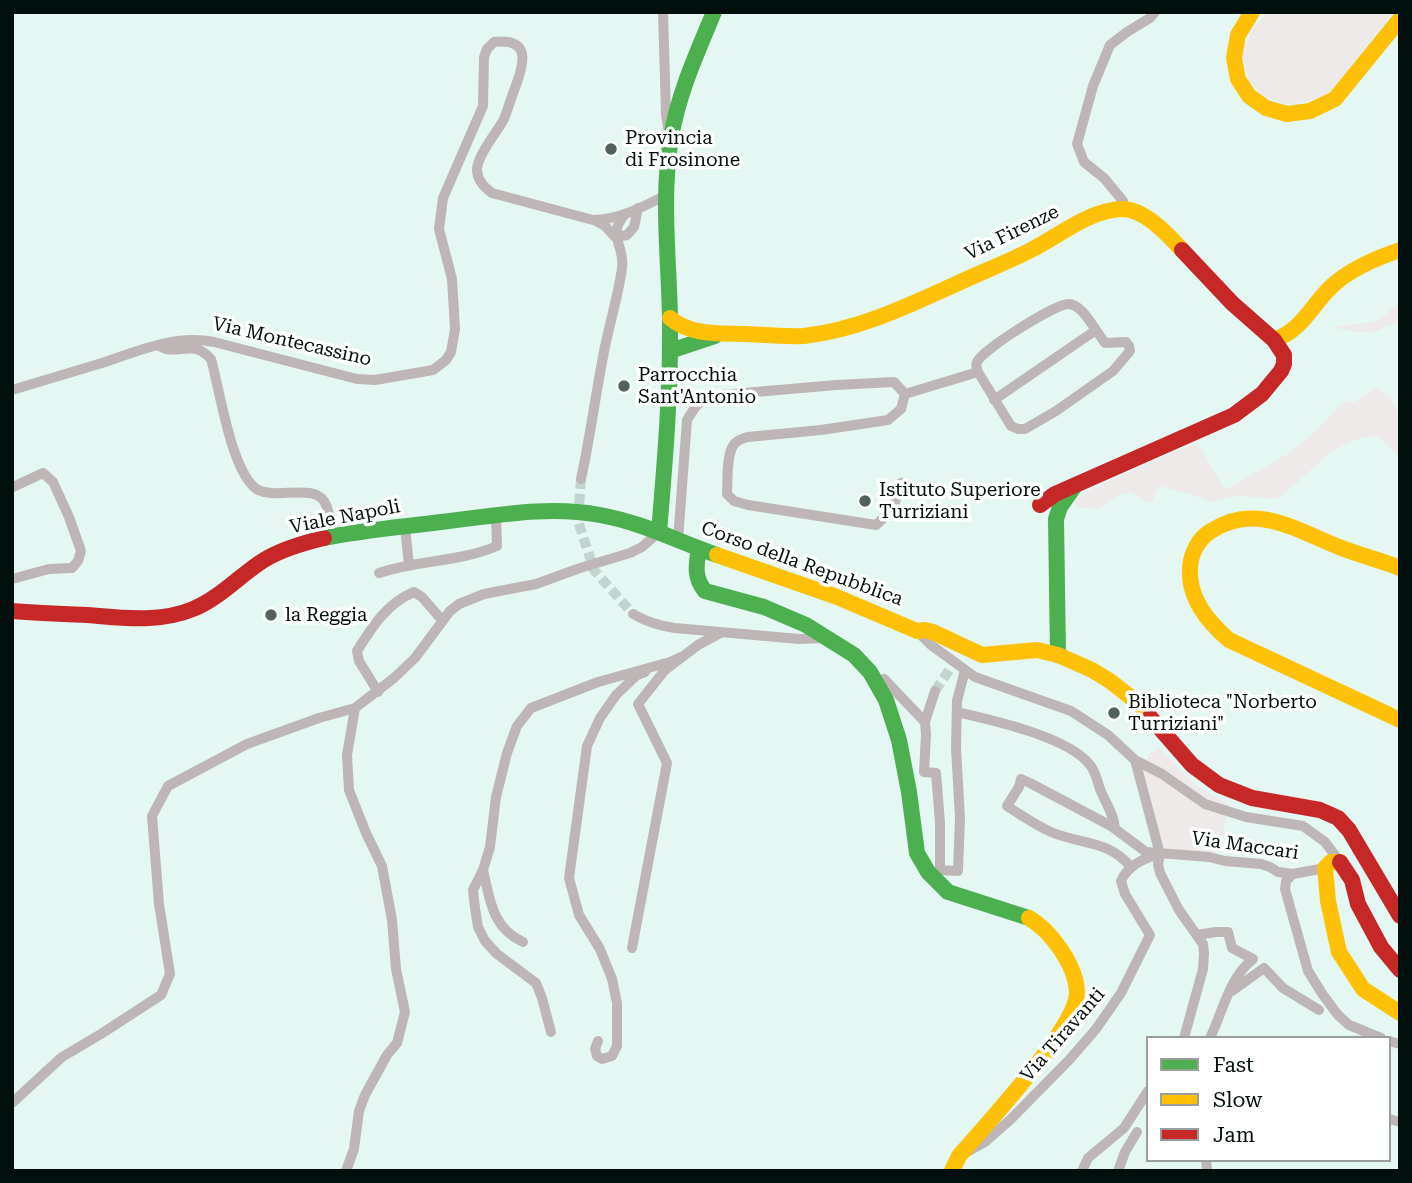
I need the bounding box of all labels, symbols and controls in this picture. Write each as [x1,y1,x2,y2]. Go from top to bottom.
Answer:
place label: Provincia di Frosinone [625,127,740,171]
marker: Provincia di Frosinone [603,141,619,157]
street label: Via Firenze [961,200,1063,266]
street label: Via Montecassino [210,313,374,371]
place label: Parrocchia Sant'Antonio [638,364,756,408]
marker: Parrocchia Sant'Antonio [616,378,632,394]
place label: Istituto Superiore Turriziani [879,479,1041,523]
marker: Istituto Superiore Turriziani [857,493,873,509]
street label: Viale Napoli [288,495,402,539]
street label: Corso della Repubblica [698,517,906,611]
place label: la Reggia [285,604,367,626]
marker: la Reggia [263,607,279,623]
place label: Biblioteca "Norberto Turriziani" [1128,691,1317,735]
marker: Biblioteca "Norberto Turriziani" [1106,705,1122,721]
street label: Via Maccari [1190,827,1300,865]
street label: Via Tiravanti [1016,983,1110,1087]
legend [1146,1036,1391,1162]
text: Fast [1213,1053,1254,1077]
text: Slow [1213,1088,1262,1112]
text: Jam [1213,1123,1255,1147]

